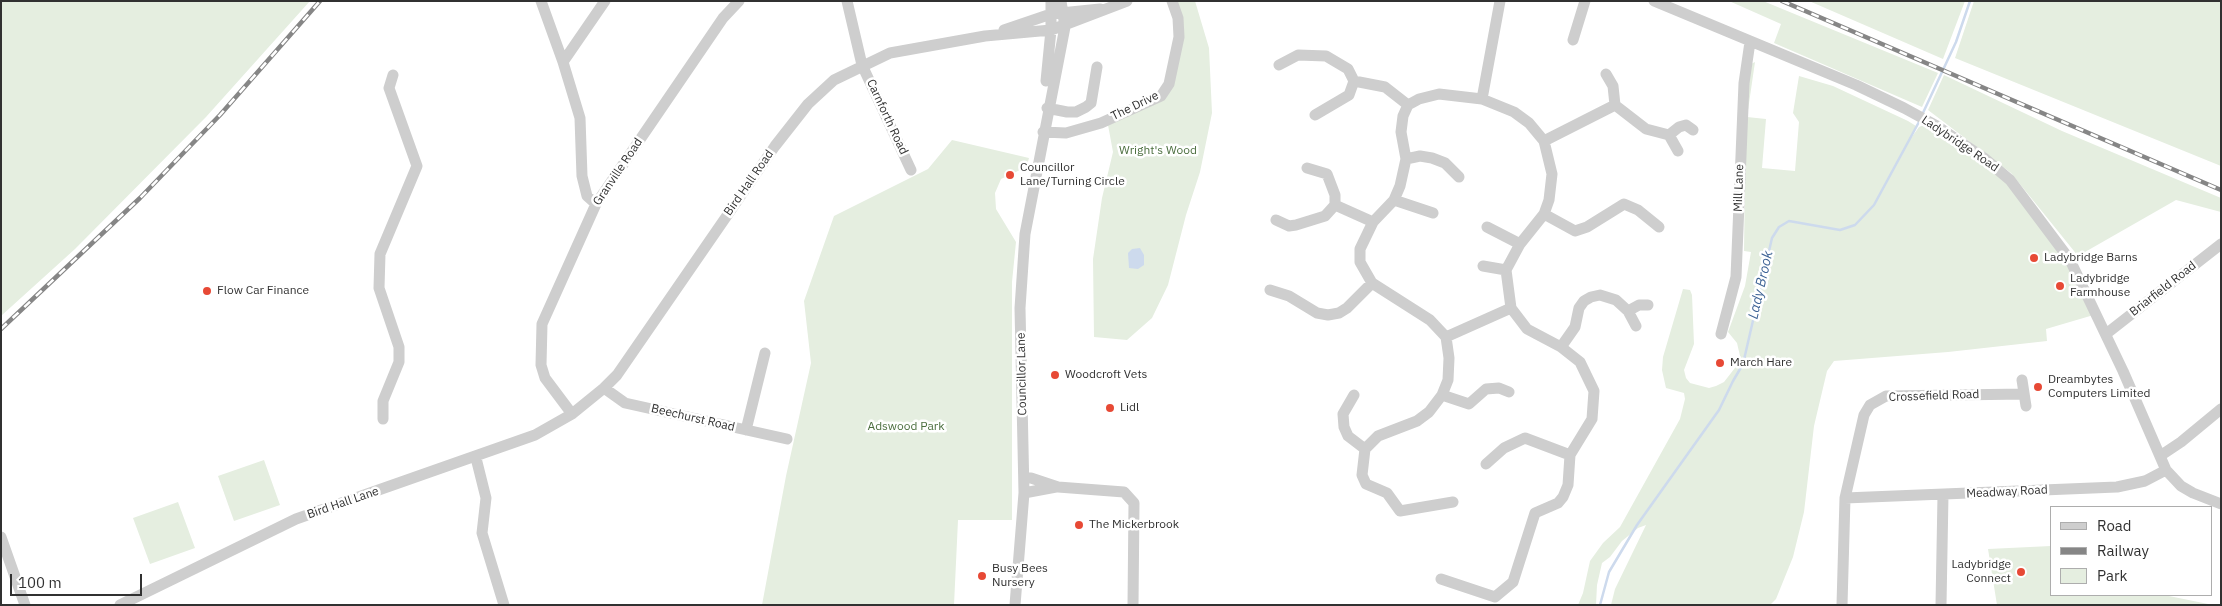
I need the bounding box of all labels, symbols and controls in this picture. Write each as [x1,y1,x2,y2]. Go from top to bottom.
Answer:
street label: Carnforth Road [863,77,911,157]
street label: The Drive [1109,88,1161,124]
street label: Ladybridge Road [1919,113,2001,175]
street label: Granville Road [590,136,646,208]
park label: Wright's Wood [1119,144,1197,158]
street label: Bird Hall Road [721,147,777,219]
place label: Councillor Lane/Turning Circle [1020,161,1125,189]
street label: Mill Lane [1731,164,1747,212]
marker: Councillor Lane/Turning Circle [1004,169,1016,181]
water label: Lady Brook [1745,249,1777,321]
place label: Ladybridge Barns [2044,251,2138,265]
marker: Ladybridge Barns [2028,252,2040,264]
street label: Briarfield Road [2127,259,2199,319]
place label: Ladybridge Farmhouse [2070,272,2130,300]
marker: Ladybridge Farmhouse [2054,280,2066,292]
place label: Flow Car Finance [217,284,309,298]
marker: Flow Car Finance [201,285,213,297]
street label: Councillor Lane [1014,332,1030,416]
place label: March Hare [1730,356,1792,370]
marker: March Hare [1714,357,1726,369]
place label: Woodcroft Vets [1065,368,1147,382]
marker: Woodcroft Vets [1049,369,1061,381]
place label: Dreambytes Computers Limited [2048,373,2150,401]
marker: Dreambytes Computers Limited [2032,381,2044,393]
street label: Crossefield Road [1888,387,1980,405]
street label: Beechurst Road [650,401,736,435]
place label: Lidl [1120,401,1139,415]
marker: Lidl [1104,402,1116,414]
park label: Adswood Park [867,420,945,434]
street label: Meadway Road [1966,483,2048,501]
street label: Bird Hall Lane [305,484,381,522]
legend [2050,506,2212,596]
text: Road [2097,516,2132,535]
place label: The Mickerbrook [1089,518,1179,532]
marker: The Mickerbrook [1073,519,1085,531]
text: Railway [2097,541,2149,560]
place label: Ladybridge Connect [1951,558,2011,586]
place label: Busy Bees Nursery [992,562,1048,590]
scale bar [12,564,145,596]
marker: Ladybridge Connect [2015,566,2027,578]
text: Park [2097,566,2127,585]
marker: Busy Bees Nursery [976,570,988,582]
text: 100 m [18,573,62,592]

